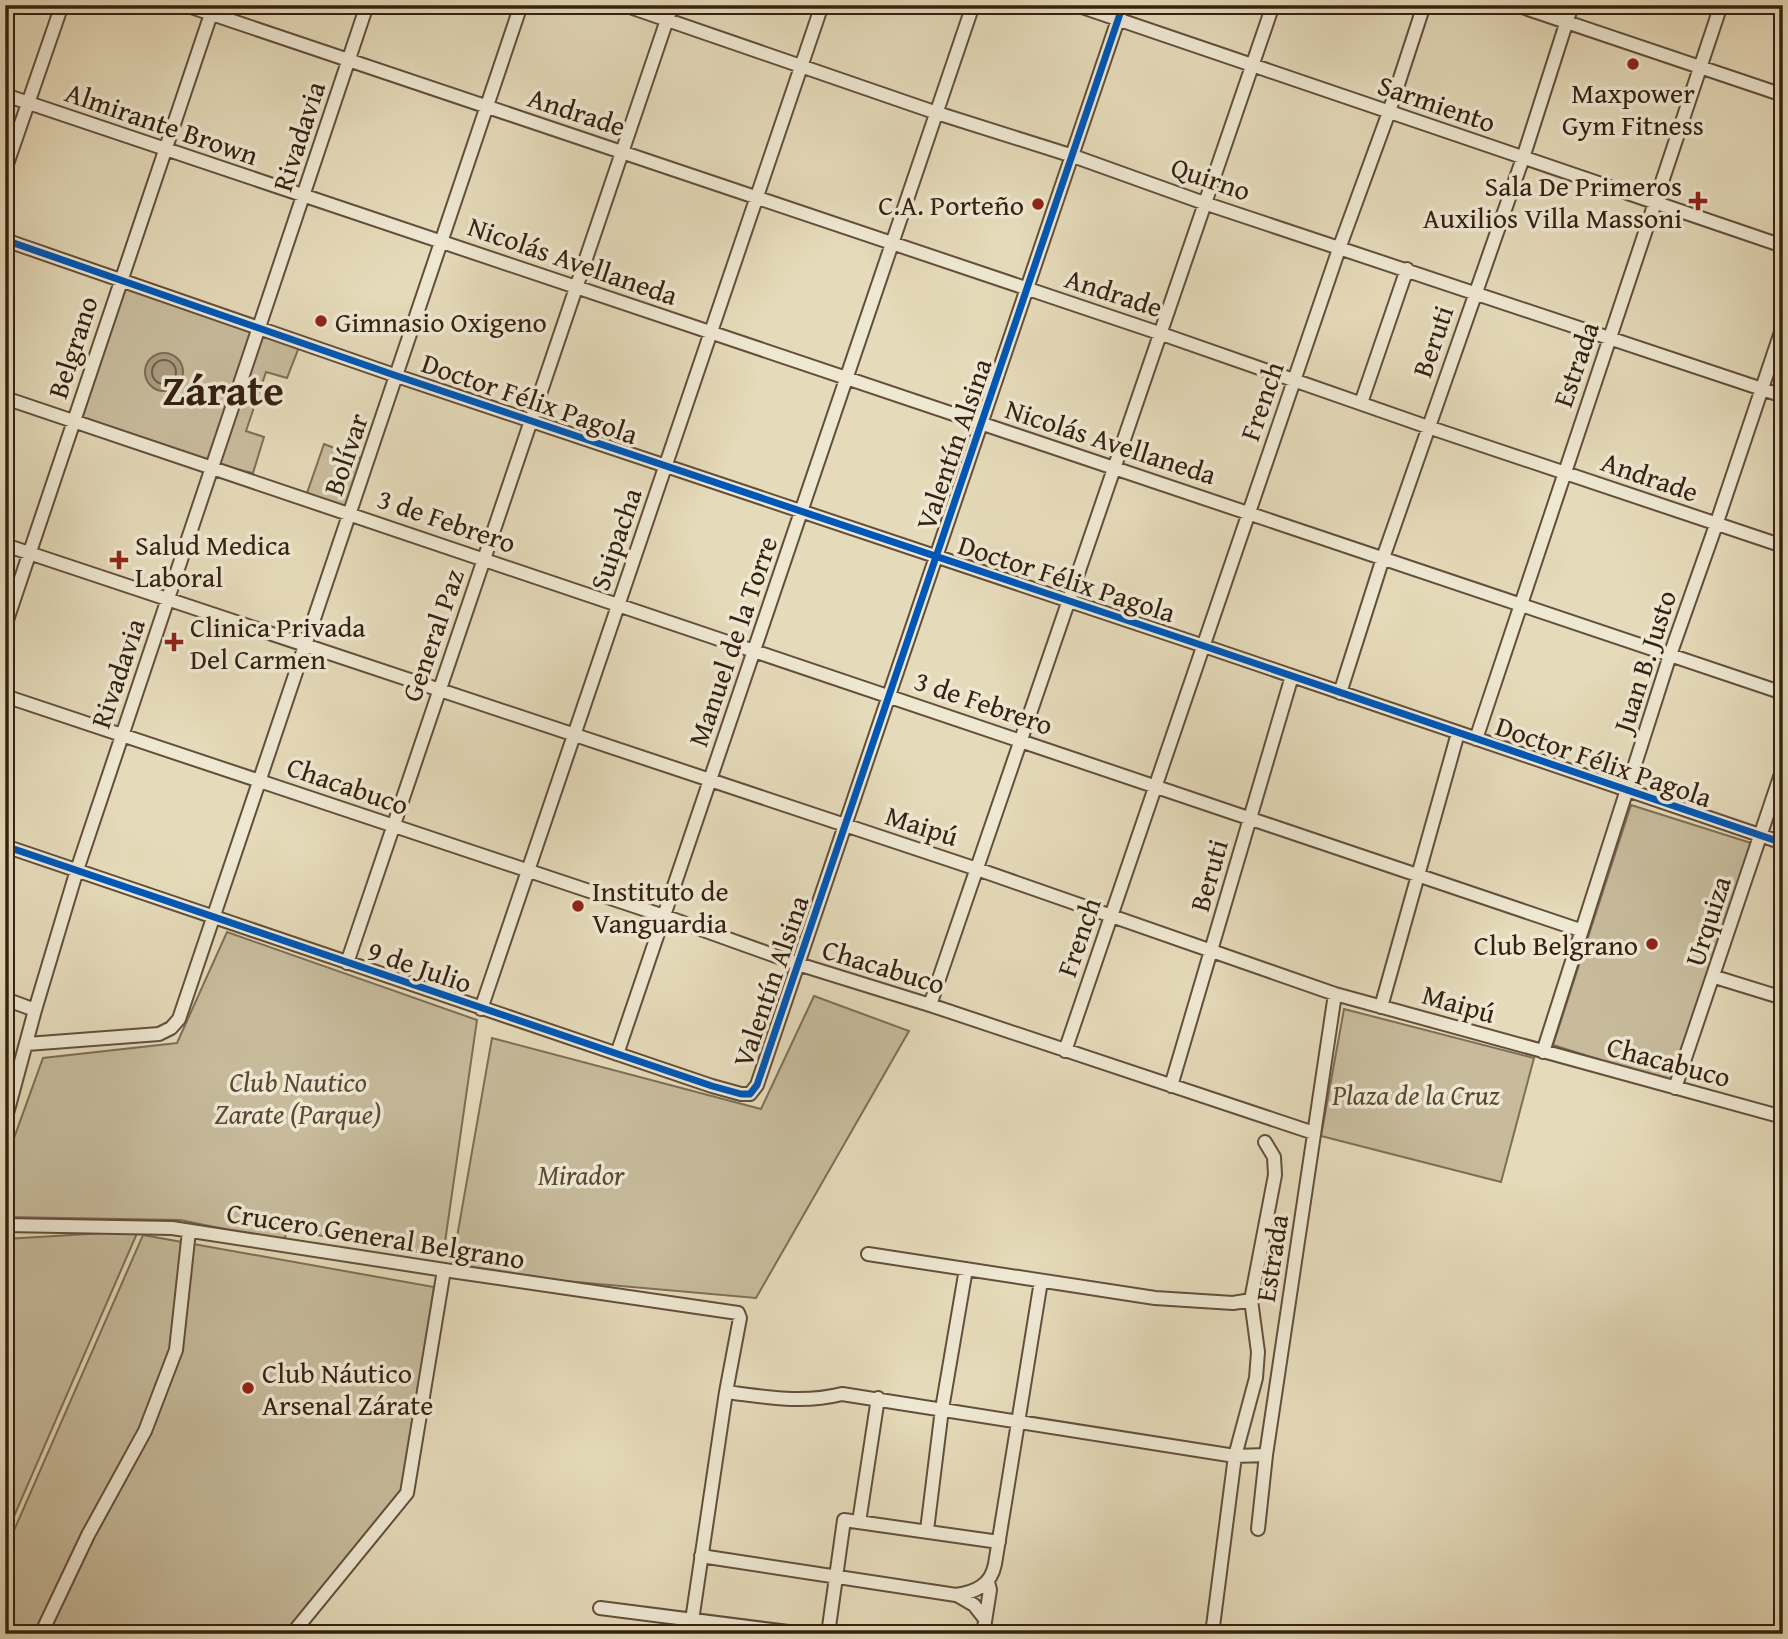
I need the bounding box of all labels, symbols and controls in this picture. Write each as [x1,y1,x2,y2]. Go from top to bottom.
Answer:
marker: Maxpower Gym Fitness [1625,56,1641,72]
street label: Sarmiento [1373,64,1501,142]
street label: Almirante Brown [60,71,264,175]
place label: Maxpower Gym Fitness [1562,72,1704,145]
street label: Rivadavia [261,75,335,196]
street label: Andrade [523,76,631,146]
street label: Quirno [1166,145,1256,211]
place label: Sala De Primeros Auxilios Villa Massoni [1423,165,1682,238]
place label: C.A. Porteño [878,184,1024,225]
marker: Sala De Primeros Auxilios Villa Massoni [1688,191,1708,211]
marker: C.A. Porteño [1030,196,1046,212]
street label: Nicolás Avellaneda [463,205,684,315]
street label: Andrade [1060,257,1168,327]
street label: Belgrano [36,291,108,403]
street label: Beruti [1401,299,1463,382]
place label: Gimnasio Oxigeno [335,301,547,342]
marker: Gimnasio Oxigeno [313,313,329,329]
street label: Estrada [1541,315,1609,412]
street label: Doctor Félix Pagola [416,342,644,454]
street label: Valentín Alsina [904,352,1002,535]
street label: French [1228,356,1294,446]
district label: Zárate [162,359,284,420]
street label: Nicolás Avellaneda [1000,388,1222,495]
street label: Bolívar [312,407,378,500]
street label: Andrade [1596,440,1704,512]
street label: 3 de Febrero [372,477,522,563]
street label: Suipacha [578,482,652,596]
place label: Salud Medica Laboral [135,524,291,597]
street label: Doctor Félix Pagola [953,524,1182,633]
street label: Manuel de la Torre [677,530,787,752]
marker: Salud Medica Laboral [109,550,129,570]
street label: General Paz [390,563,474,707]
street label: Juan B. Justo [1601,585,1686,740]
place label: Clinica Privada Del Carmen [190,606,366,679]
street label: Rivadavia [79,612,155,733]
marker: Clinica Privada Del Carmen [164,632,184,652]
street label: 3 de Febrero [909,659,1059,745]
street label: Doctor Félix Pagola [1490,705,1718,817]
street label: Chacabuco [282,745,414,825]
street label: Maipú [880,794,964,856]
street label: Beruti [1178,834,1238,916]
place label: Instituto de Vanguardia [592,870,729,943]
street label: Urquiza [1673,870,1741,971]
street label: Valentín Alsina [721,889,819,1072]
street label: French [1045,892,1111,982]
marker: Instituto de Vanguardia [570,898,586,914]
place label: Club Belgrano [1474,924,1638,965]
street label: Chacabuco [818,928,950,1004]
street label: 9 de Julio [362,929,478,1003]
marker: Club Belgrano [1644,936,1660,952]
street label: Maipú [1418,973,1500,1033]
street label: Chacabuco [1603,1025,1735,1097]
park label: Club Nautico Zarate (Parque) [215,1061,381,1134]
park label: Plaza de la Cruz [1331,1074,1500,1115]
park label: Mirador [538,1154,626,1195]
street label: Crucero General Belgrano [224,1191,528,1279]
street label: Estrada [1244,1211,1298,1305]
place label: Club Náutico Arsenal Zárate [262,1352,433,1425]
marker: Club Náutico Arsenal Zárate [240,1380,256,1396]

